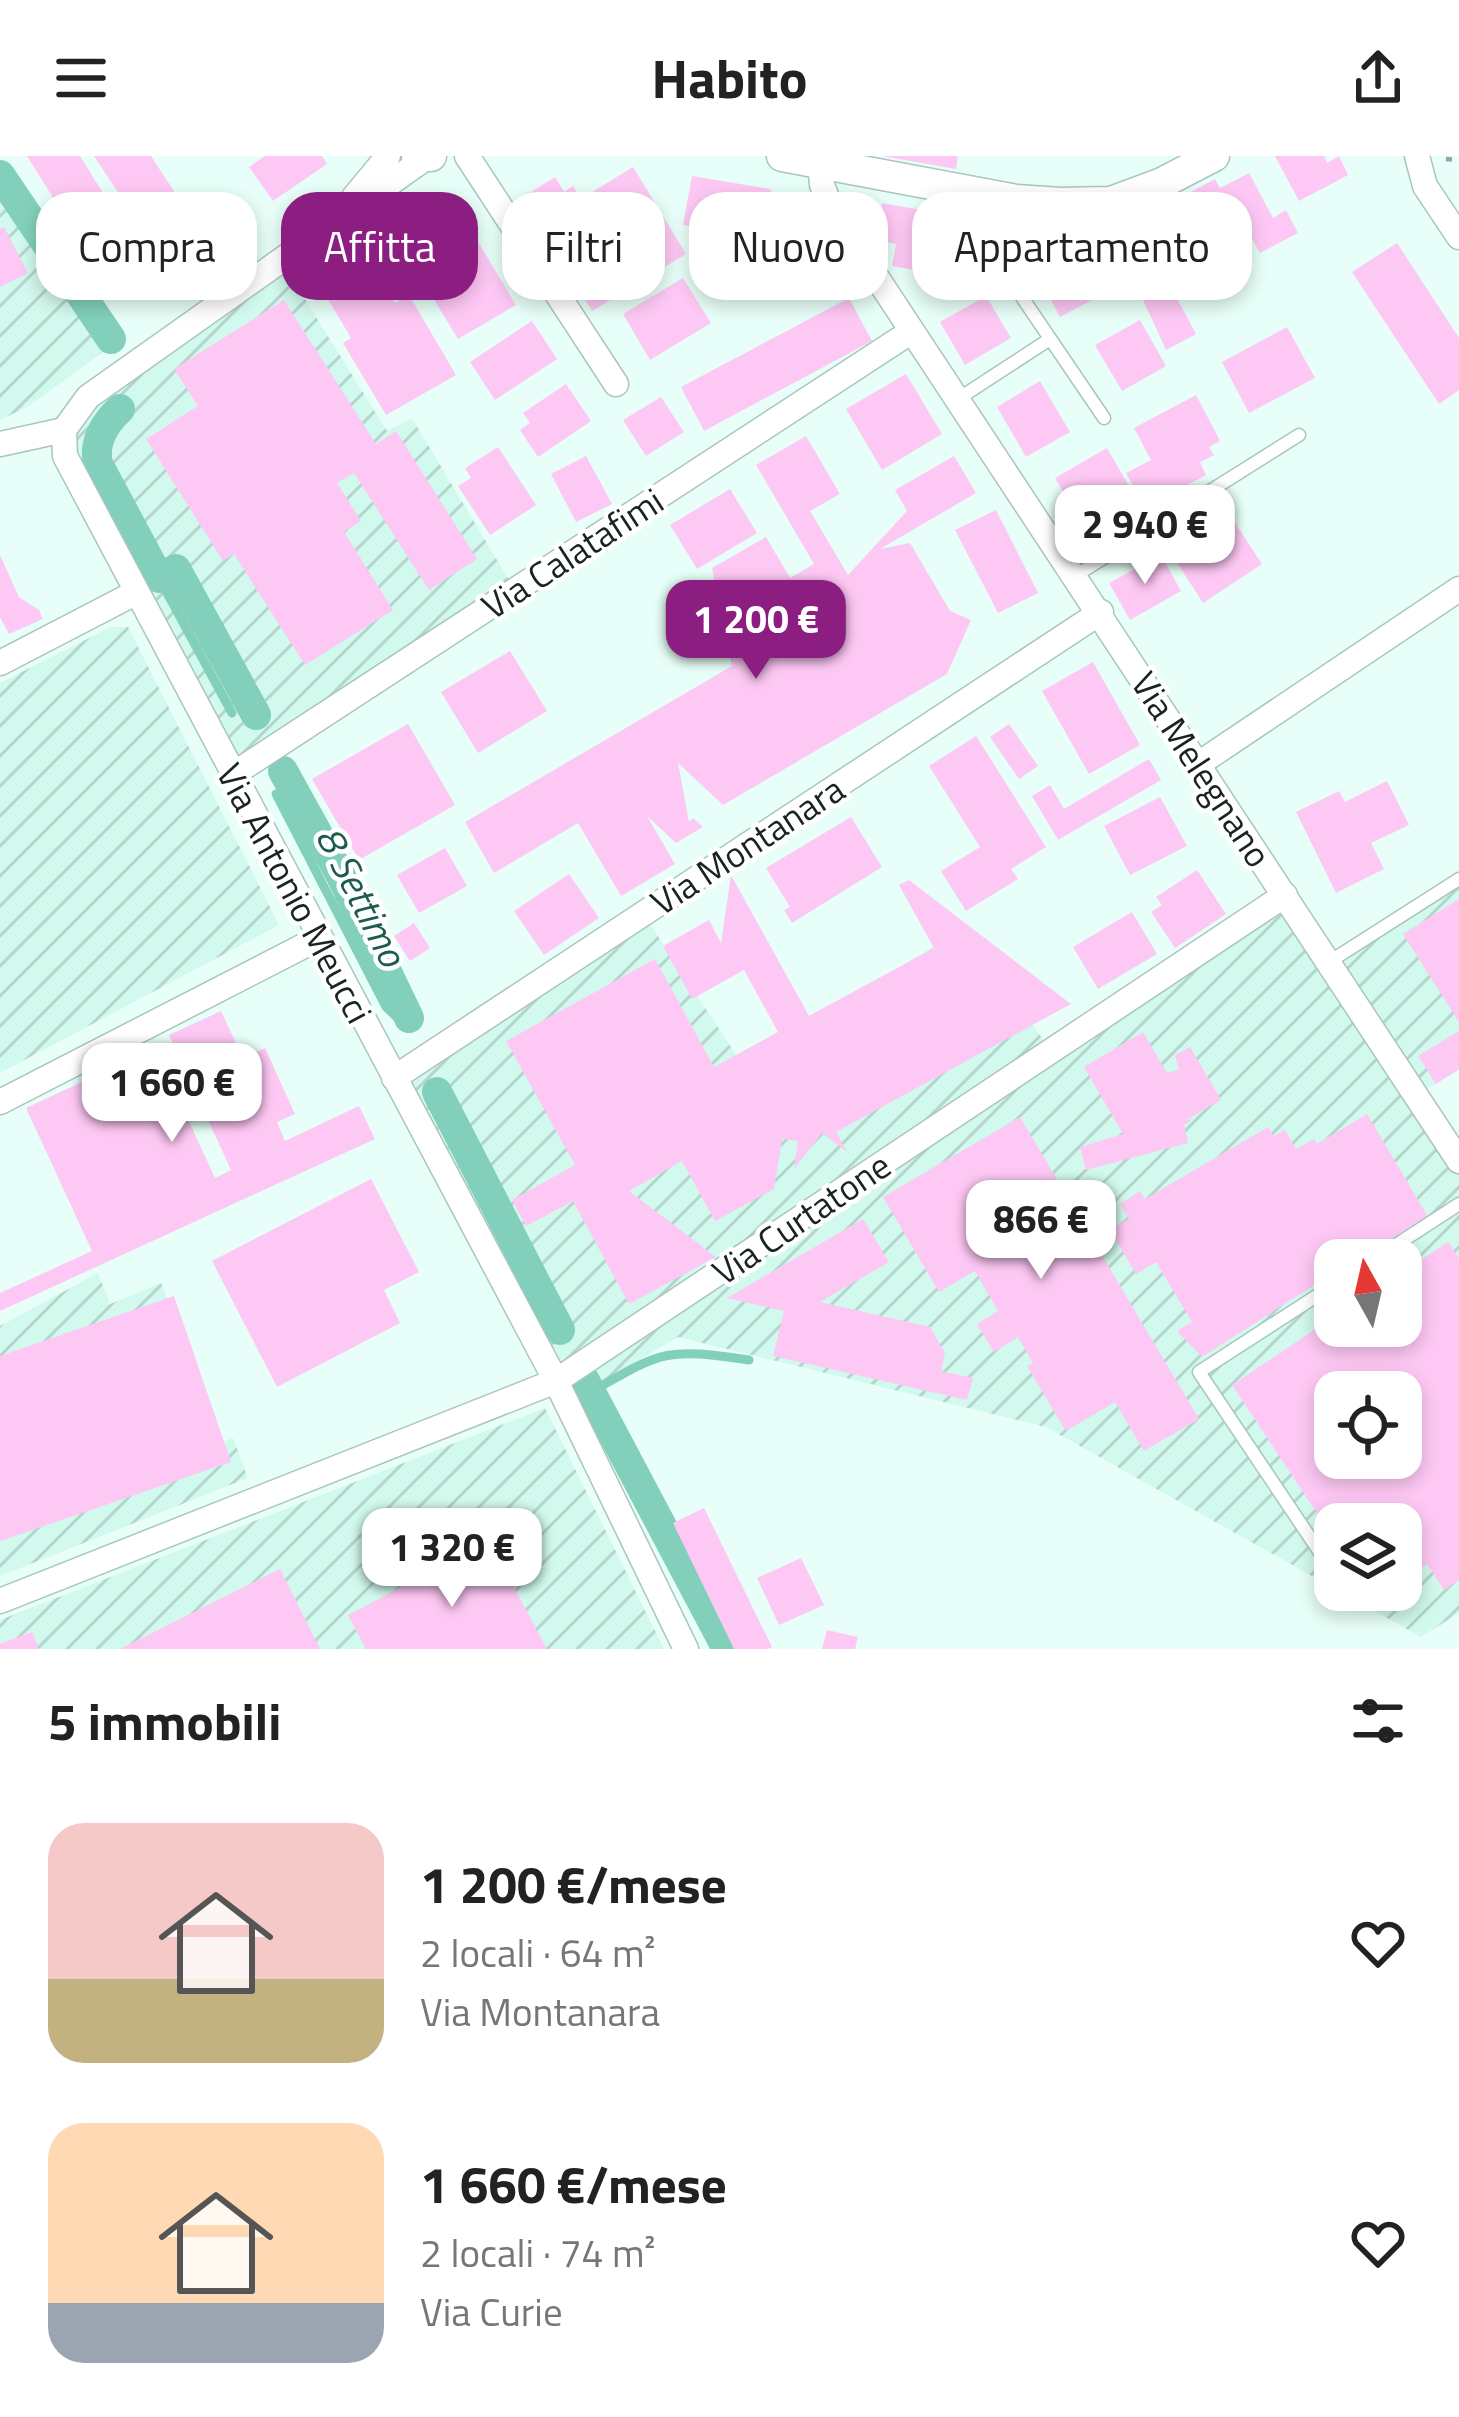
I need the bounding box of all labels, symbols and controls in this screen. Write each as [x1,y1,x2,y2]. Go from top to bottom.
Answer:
text: Habito [652,37,807,119]
icon: menu [48,45,114,111]
icon: share [1345,45,1411,111]
chip: Compra [36,192,257,300]
chip: Affitta [281,192,478,300]
chip: Filtri [502,192,665,300]
chip: Nuovo [689,192,888,300]
chip: Appartamento [912,192,1252,300]
street label: Via Calatafimi [470,474,674,632]
pin: 2 940 € [1034,485,1256,587]
text: 2 940 € [1082,494,1208,553]
pin: 1 200 € [645,580,867,682]
text: 1 200 € [693,589,819,648]
street label: Via Melegnano [1118,660,1286,878]
street label: Via Antonio Meucci [203,753,387,1033]
street label: Via Montanara [639,762,855,928]
water label: 8 Settimo [302,816,423,978]
pin: 1 660 € [61,1043,283,1145]
text: 1 660 € [109,1052,235,1111]
street label: Via Curtatone [700,1138,902,1298]
pin: 866 € [957,1180,1125,1282]
text: 866 € [993,1189,1089,1248]
north arrow [1314,1239,1422,1347]
map controls [1314,1239,1422,1611]
button: locate [1314,1371,1422,1479]
button: layers [1314,1503,1422,1611]
pin: 1 320 € [341,1508,563,1610]
text: 1 320 € [389,1517,515,1576]
text: 5 immobili [48,1682,281,1760]
icon: filters [1345,1688,1411,1754]
text: 1 200 €/mese [420,1845,727,1923]
icon: home [144,1871,288,2015]
icon: heart [1345,1910,1411,1976]
text: 2 locali · 64 m² [420,1923,656,1982]
text: Via Montanara [420,1982,660,2041]
text: 1 660 €/mese [420,2145,727,2223]
icon: home [144,2171,288,2315]
icon: heart [1345,2210,1411,2276]
text: 2 locali · 74 m² [420,2223,656,2282]
text: Via Curie [420,2282,563,2341]

